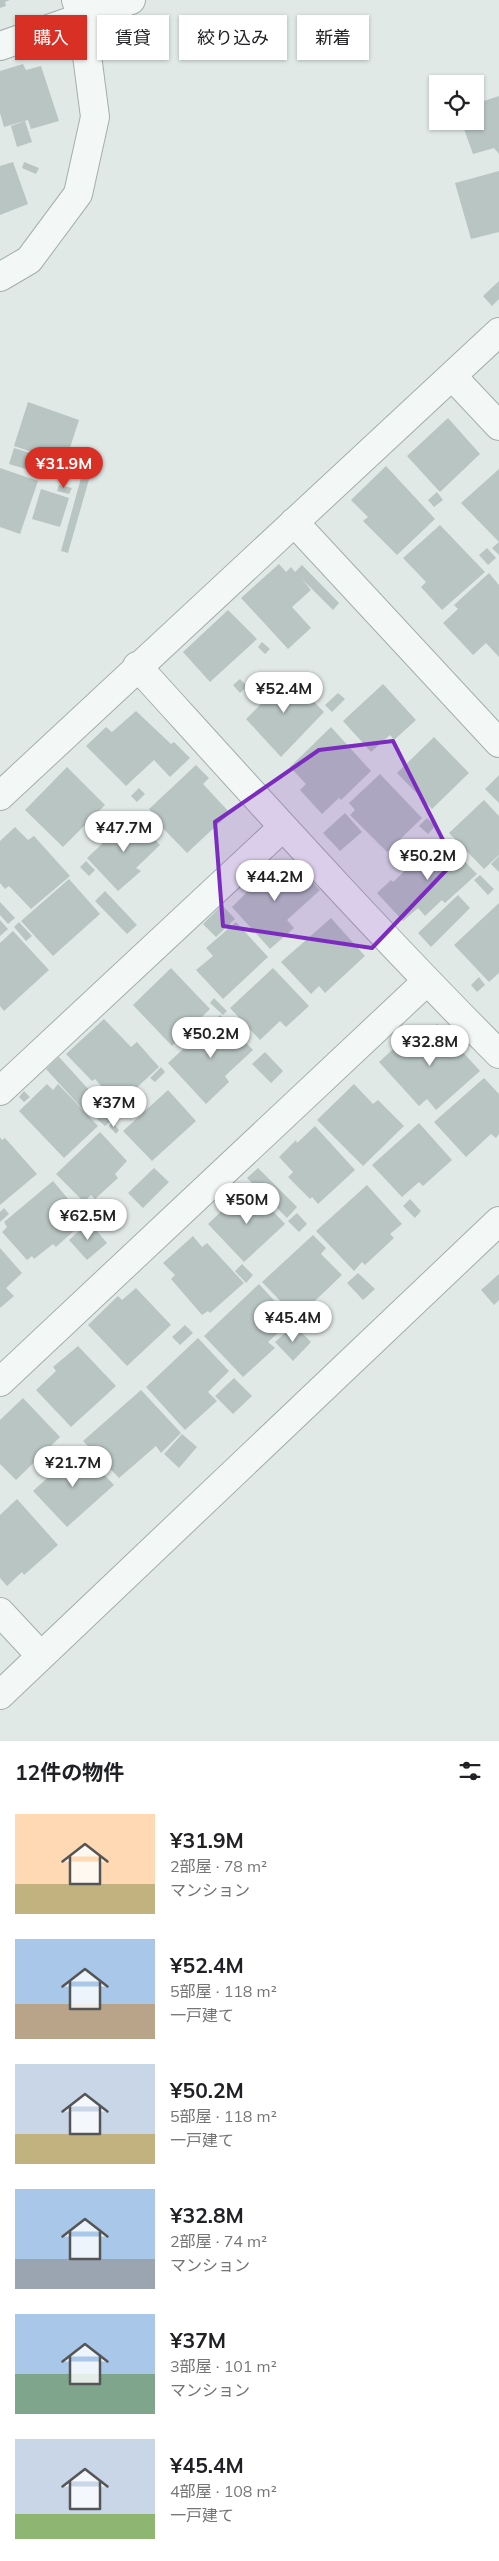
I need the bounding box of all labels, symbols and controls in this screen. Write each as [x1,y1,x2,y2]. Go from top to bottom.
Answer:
chip: 購入 [15,15,87,60]
chip: 賃貸 [97,15,169,60]
chip: 絞り込み [179,15,287,60]
chip: 新着 [297,15,369,60]
map controls [429,75,484,130]
button: locate [429,75,484,130]
pin: ¥31.9M [23,446,105,489]
text: ¥31.9M [36,453,92,473]
pin: ¥52.4M [243,672,325,714]
text: ¥52.4M [256,678,312,698]
pin: ¥47.7M [83,810,165,853]
text: ¥47.7M [96,817,152,837]
pin: ¥50.2M [387,838,469,881]
text: ¥50.2M [400,845,456,865]
pin: ¥44.2M [234,860,316,902]
text: ¥44.2M [247,866,303,886]
pin: ¥50.2M [170,1016,252,1059]
text: ¥50.2M [183,1023,239,1043]
pin: ¥32.8M [389,1024,471,1067]
text: ¥32.8M [402,1031,458,1051]
pin: ¥37M [84,1086,144,1128]
text: ¥37M [93,1092,135,1112]
pin: ¥50M [217,1182,277,1225]
text: ¥50M [226,1189,268,1209]
pin: ¥62.5M [47,1198,129,1241]
text: ¥62.5M [60,1205,116,1225]
pin: ¥45.4M [252,1300,334,1343]
text: ¥45.4M [265,1307,321,1327]
pin: ¥21.7M [32,1446,114,1488]
text: ¥21.7M [45,1452,101,1472]
icon: filters [456,1757,484,1785]
text: 12件の物件 [15,1759,124,1785]
text: ¥31.9M [170,1827,244,1853]
icon: home [55,1834,115,1894]
text: 2部屋 · 78 m² [170,1856,267,1876]
text: マンション [170,1880,250,1900]
text: ¥52.4M [170,1952,244,1978]
icon: home [55,1959,115,2019]
text: 5部屋 · 118 m² [170,1981,277,2001]
text: 一戸建て [170,2005,234,2025]
text: ¥50.2M [170,2077,244,2103]
icon: home [55,2084,115,2144]
text: 5部屋 · 118 m² [170,2106,277,2126]
text: 一戸建て [170,2130,234,2150]
text: ¥32.8M [170,2202,244,2228]
icon: home [55,2209,115,2269]
text: 2部屋 · 74 m² [170,2231,267,2251]
text: マンション [170,2255,250,2275]
text: ¥37M [170,2327,226,2353]
icon: home [55,2334,115,2394]
text: 3部屋 · 101 m² [170,2356,277,2376]
text: マンション [170,2380,250,2400]
text: ¥45.4M [170,2452,244,2478]
icon: home [55,2459,115,2519]
text: 4部屋 · 108 m² [170,2481,277,2501]
text: 一戸建て [170,2505,234,2525]

